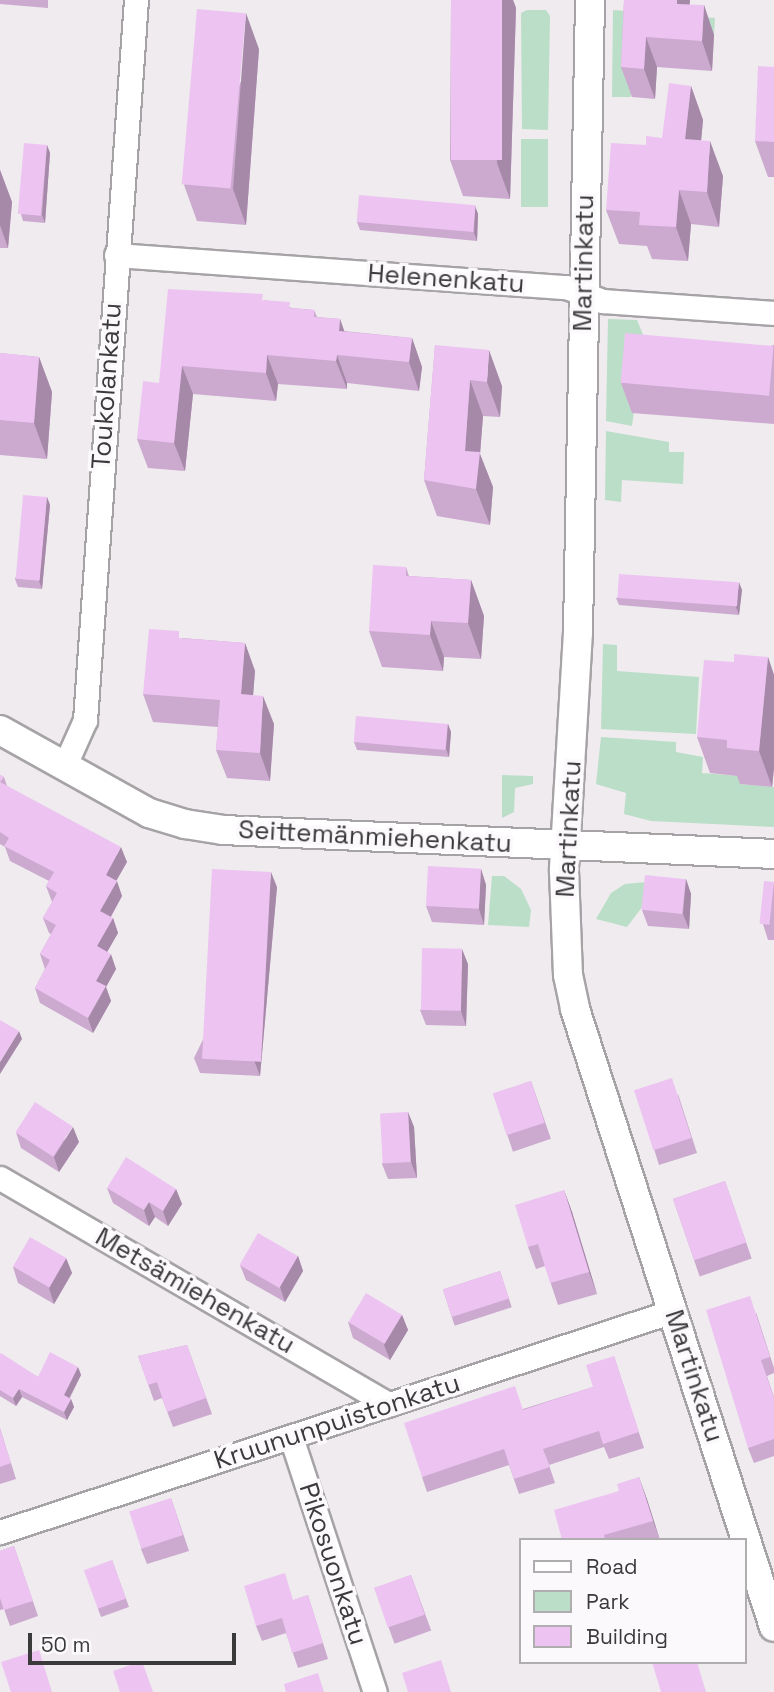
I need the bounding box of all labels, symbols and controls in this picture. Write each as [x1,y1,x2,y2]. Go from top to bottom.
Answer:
street label: Martinkatu [567,194,601,332]
street label: Helenenkatu [367,258,525,300]
street label: Toukolankatu [86,302,128,470]
street label: Martinkatu [550,760,588,898]
street label: Seittemänmiehenkatu [237,814,513,860]
street label: Metsämiehenkatu [90,1221,300,1361]
street label: Martinkatu [658,1306,730,1446]
street label: Kruununpuistonkatu [210,1368,464,1476]
street label: Pikosuonkatu [292,1479,374,1649]
legend [518,1538,746,1664]
text: Road [586,1553,638,1580]
text: Park [586,1588,630,1615]
scale bar [32,1618,240,1662]
text: Building [586,1623,668,1650]
text: 50 m [41,1631,91,1658]

